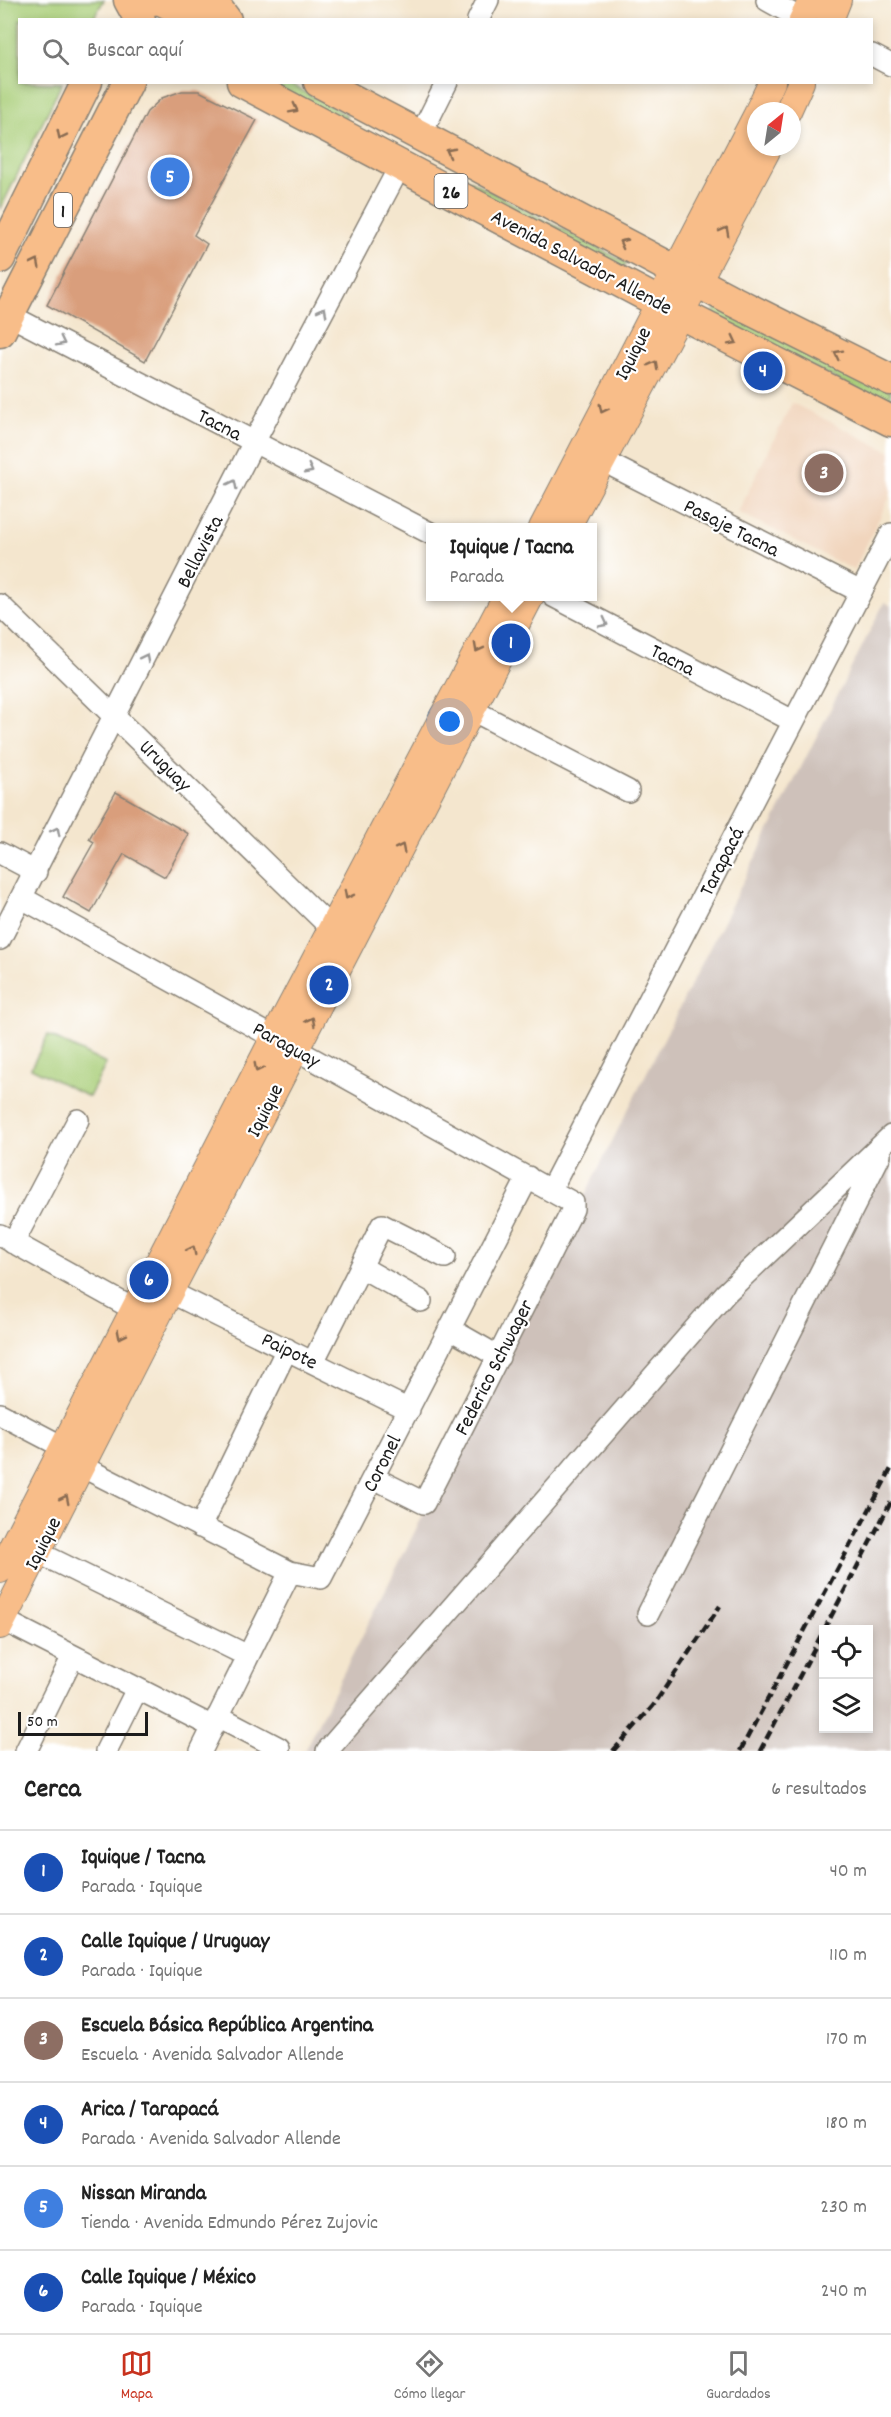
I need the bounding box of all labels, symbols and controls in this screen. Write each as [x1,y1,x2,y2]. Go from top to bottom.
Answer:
search box [18,18,873,84]
icon: search [39,35,72,68]
text: Buscar aquí [87,36,182,67]
one-way arrow [288,102,299,114]
north arrow [747,102,801,156]
one-way arrow [57,129,68,139]
one-way arrow [446,148,457,159]
pin: 5 [150,154,190,200]
road number: 26 [434,174,468,208]
road number: 1 [54,193,72,227]
street label: Avenida Salvador Allende [485,203,677,324]
one-way arrow [718,226,729,237]
one-way arrow [619,239,629,250]
one-way arrow [29,258,40,269]
one-way arrow [316,306,328,317]
street label: Iquique [609,322,661,386]
one-way arrow [55,334,66,346]
one-way arrow [726,334,737,345]
pin: 4 [744,348,783,394]
one-way arrow [834,350,845,362]
one-way arrow [647,360,658,371]
street label: Tacna [191,403,247,451]
one-way arrow [598,403,610,414]
pin: 3 [804,450,844,496]
one-way arrow [302,463,313,474]
one-way arrow [226,479,237,490]
street label: Pasaje Tacna [678,493,785,567]
street label: Bellavista [171,510,233,594]
popup [426,523,597,601]
text: Iquique / Tacna [450,533,573,564]
text: Parada [450,564,504,592]
one-way arrow [598,616,609,628]
pin: 1 [492,620,530,666]
street label: Tacna [644,638,700,686]
one-way arrow [474,642,485,653]
one-way arrow [137,653,149,664]
your location [435,707,464,736]
street label: Uruguay [131,734,197,801]
street label: Tarapacá [693,822,754,902]
one-way arrow [49,827,61,838]
one-way arrow [393,844,405,855]
one-way arrow [344,889,355,899]
pin: 2 [310,962,348,1008]
street label: Paraguay [246,1016,325,1078]
one-way arrow [304,1017,315,1028]
one-way arrow [254,1062,265,1072]
street label: Iquique [241,1079,293,1143]
one-way arrow [184,1245,196,1256]
pin: 6 [130,1258,168,1302]
street label: Federico Schwager [449,1295,543,1441]
street label: Paipote [255,1326,322,1379]
one-way arrow [117,1328,128,1339]
street label: Coronel [357,1430,411,1498]
one-way arrow [58,1494,69,1505]
street label: Iquique [19,1512,71,1576]
map controls [819,1625,873,1733]
button: locate [819,1625,873,1679]
button: layers [819,1679,873,1733]
scale bar [18,1709,148,1736]
text: 50 m [27,1711,58,1734]
text: Cerca [24,1772,81,1809]
text: 6 resultados [771,1776,867,1804]
text: Iquique / Tacna [81,1843,205,1874]
text: 1 [41,1858,46,1886]
text: 40 m [829,1858,867,1886]
text: Parada · Iquique [81,1874,202,1902]
text: Calle Iquique / Uruguay [81,1927,269,1958]
text: 2 [39,1942,48,1970]
text: 110 m [829,1942,867,1970]
text: Parada · Iquique [81,1958,202,1986]
text: Escuela Básica República Argentina [81,2011,373,2042]
text: 3 [39,2026,48,2054]
text: 170 m [826,2026,867,2054]
text: Escuela · Avenida Salvador Allende [81,2042,344,2070]
text: Arica / Tarapacá [81,2095,219,2126]
text: 4 [39,2110,48,2138]
text: 180 m [825,2110,867,2138]
text: Parada · Avenida Salvador Allende [81,2126,341,2154]
text: Nissan Miranda [81,2179,206,2210]
text: 5 [39,2194,48,2222]
text: 230 m [820,2194,867,2222]
text: Tienda · Avenida Edmundo Pérez Zujovic [81,2210,378,2238]
text: Calle Iquique / México [81,2263,256,2294]
text: 6 [39,2278,48,2306]
text: 240 m [821,2278,867,2306]
text: Parada · Iquique [81,2294,202,2322]
tab: Mapa [120,2347,153,2406]
tab: Cómo llegar [394,2347,466,2406]
tab: Guardados [706,2347,771,2406]

